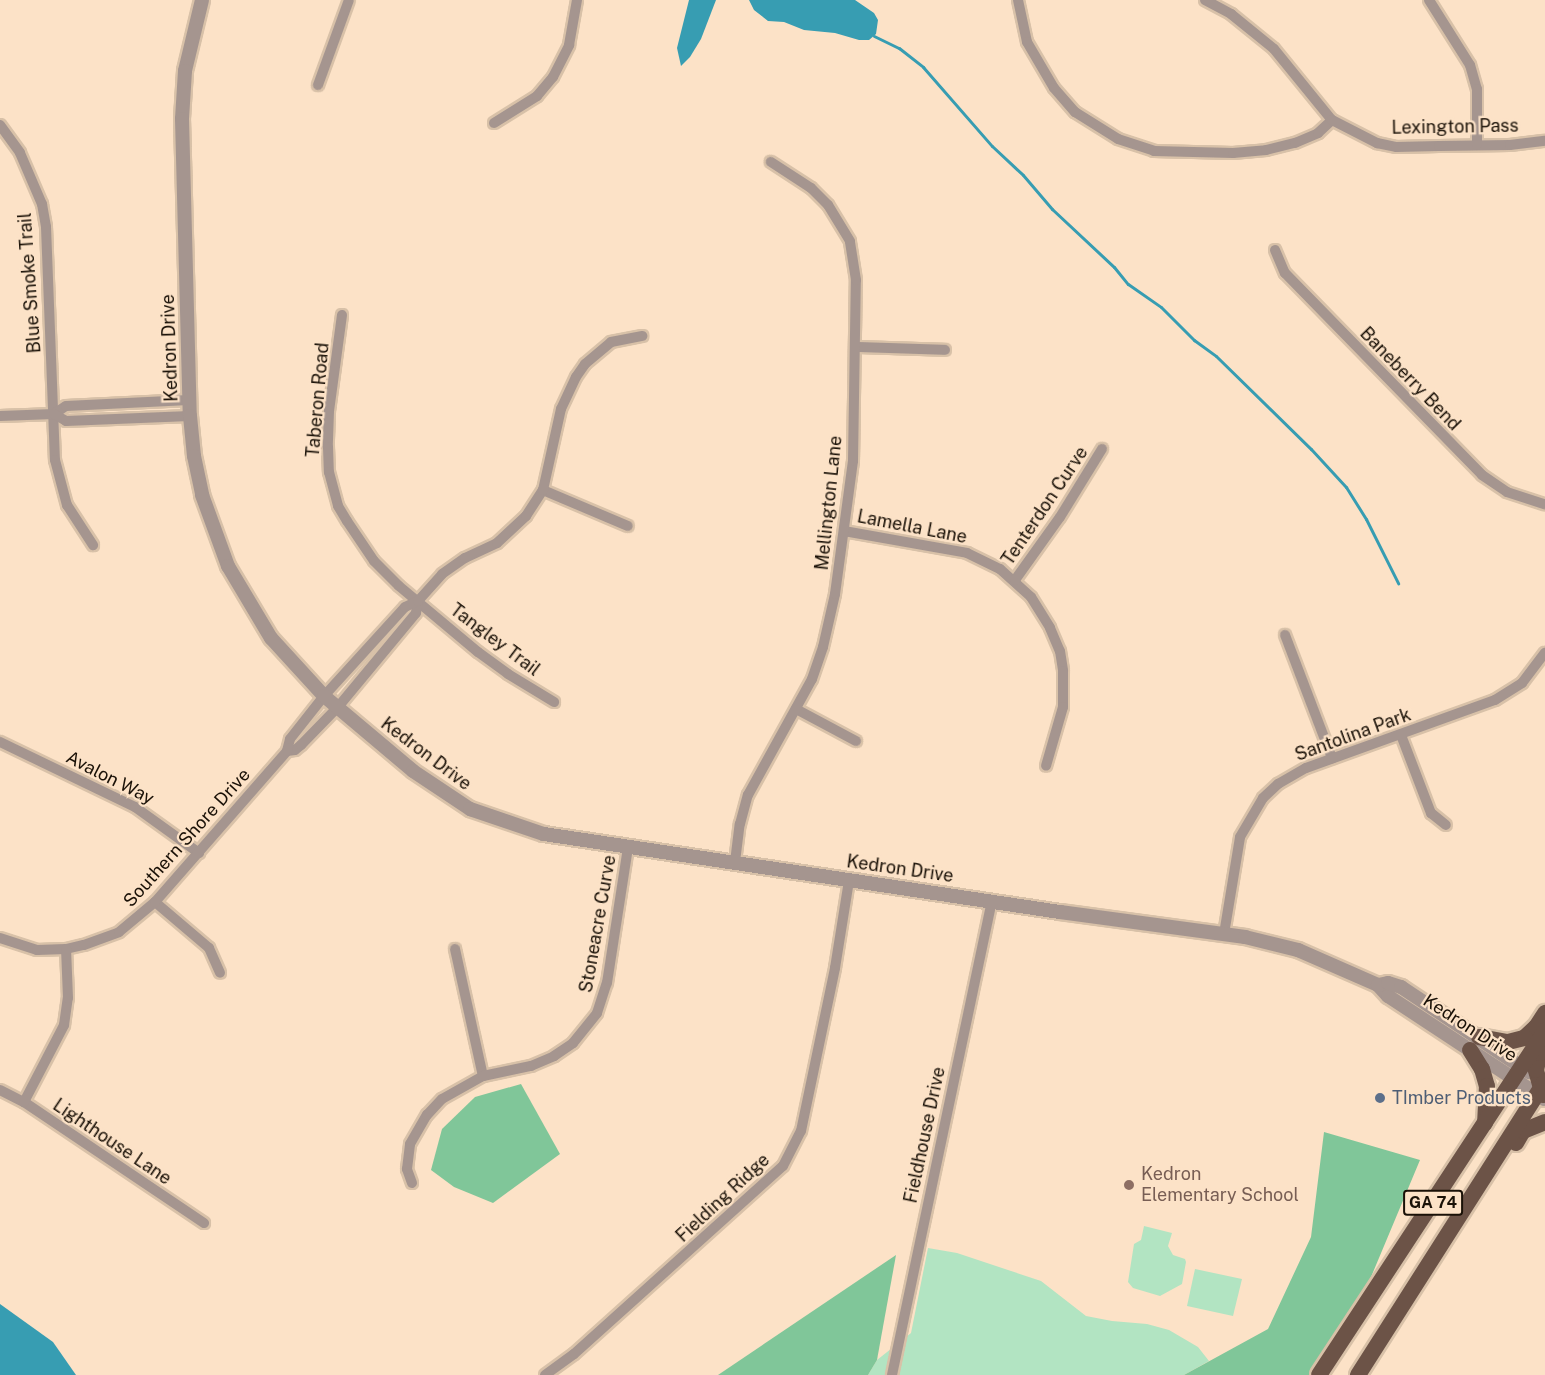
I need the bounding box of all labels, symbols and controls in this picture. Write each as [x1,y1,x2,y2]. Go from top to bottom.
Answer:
street label: Lexington Pass [1391,115,1519,139]
street label: Blue Smoke Trail [14,212,46,354]
street label: Kedron Drive [157,294,183,402]
street label: Baneberry Bend [1355,323,1465,435]
street label: Taberon Road [302,342,334,458]
street label: Mellington Lane [811,435,847,571]
street label: Tenterdon Curve [997,443,1093,569]
street label: Lamella Lane [855,506,969,548]
street label: Tangley Trail [446,599,544,681]
street label: Santolina Park [1292,704,1414,766]
street label: Kedron Drive [376,713,476,795]
street label: Avalon Way [62,747,158,809]
street label: Southern Shore Drive [119,764,255,912]
street label: Kedron Drive [845,851,955,887]
street label: Stoneacre Curve [575,853,621,995]
street label: Kedron Drive [1419,990,1521,1066]
street label: Fieldhouse Drive [900,1065,950,1205]
place label: TImber Products [1392,1087,1531,1109]
marker: TImber Products [1373,1091,1387,1105]
street label: Lighthouse Lane [49,1094,175,1190]
street label: Fielding Ridge [672,1149,774,1247]
place label: Kedron Elementary School [1141,1164,1299,1206]
marker: Kedron Elementary School [1122,1178,1136,1192]
road number: GA 74 [1403,1190,1463,1216]

